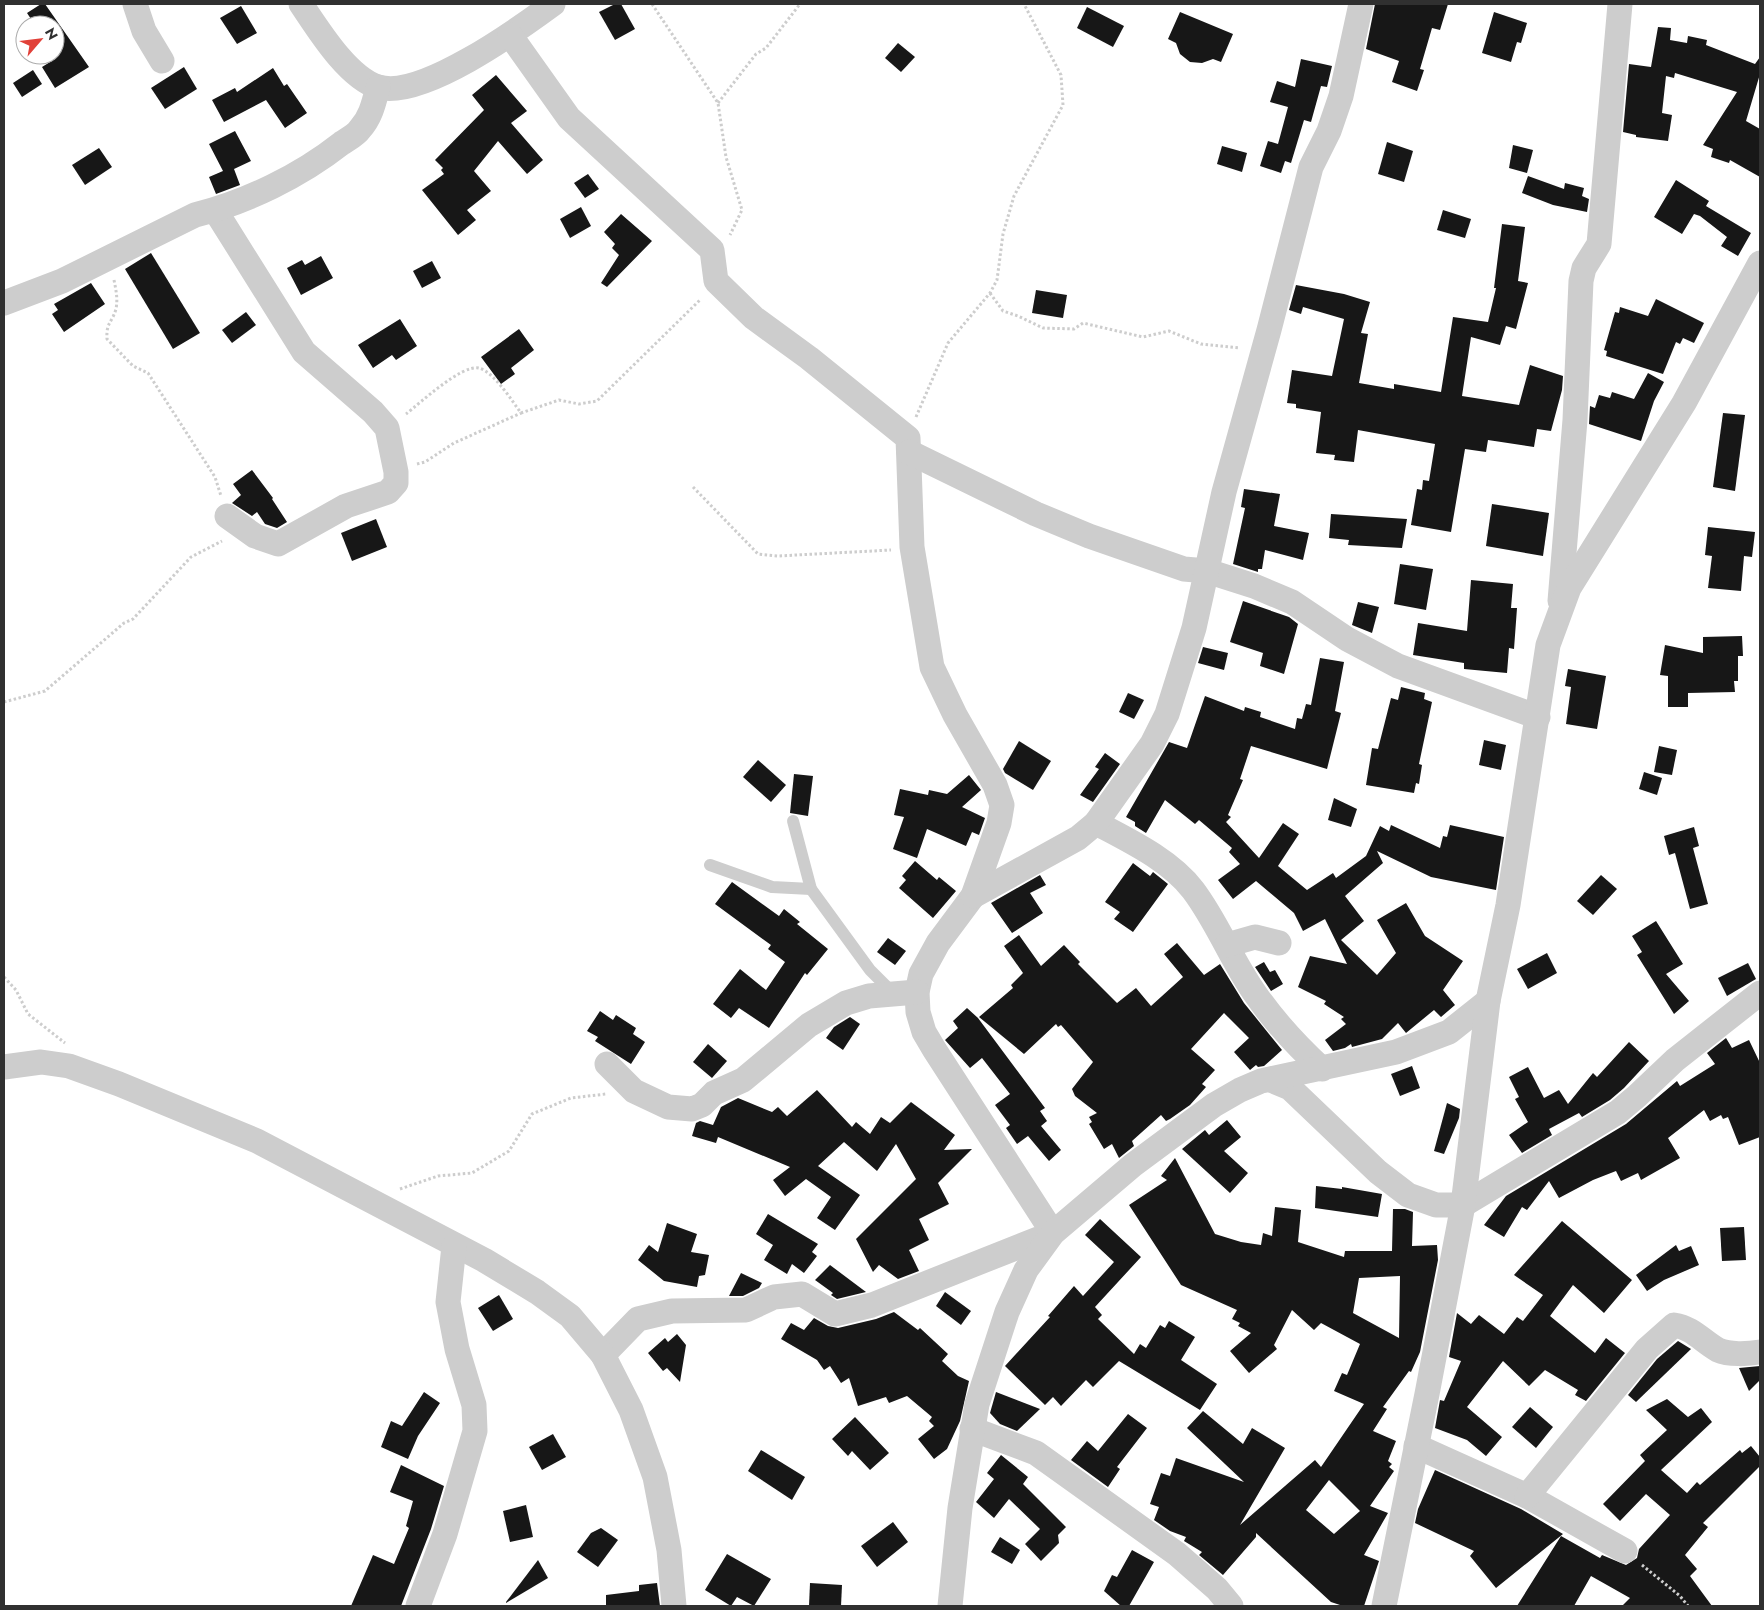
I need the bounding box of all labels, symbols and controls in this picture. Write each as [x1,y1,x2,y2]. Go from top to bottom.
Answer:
north arrow [15,15,65,65]
text: N [40,24,63,44]

